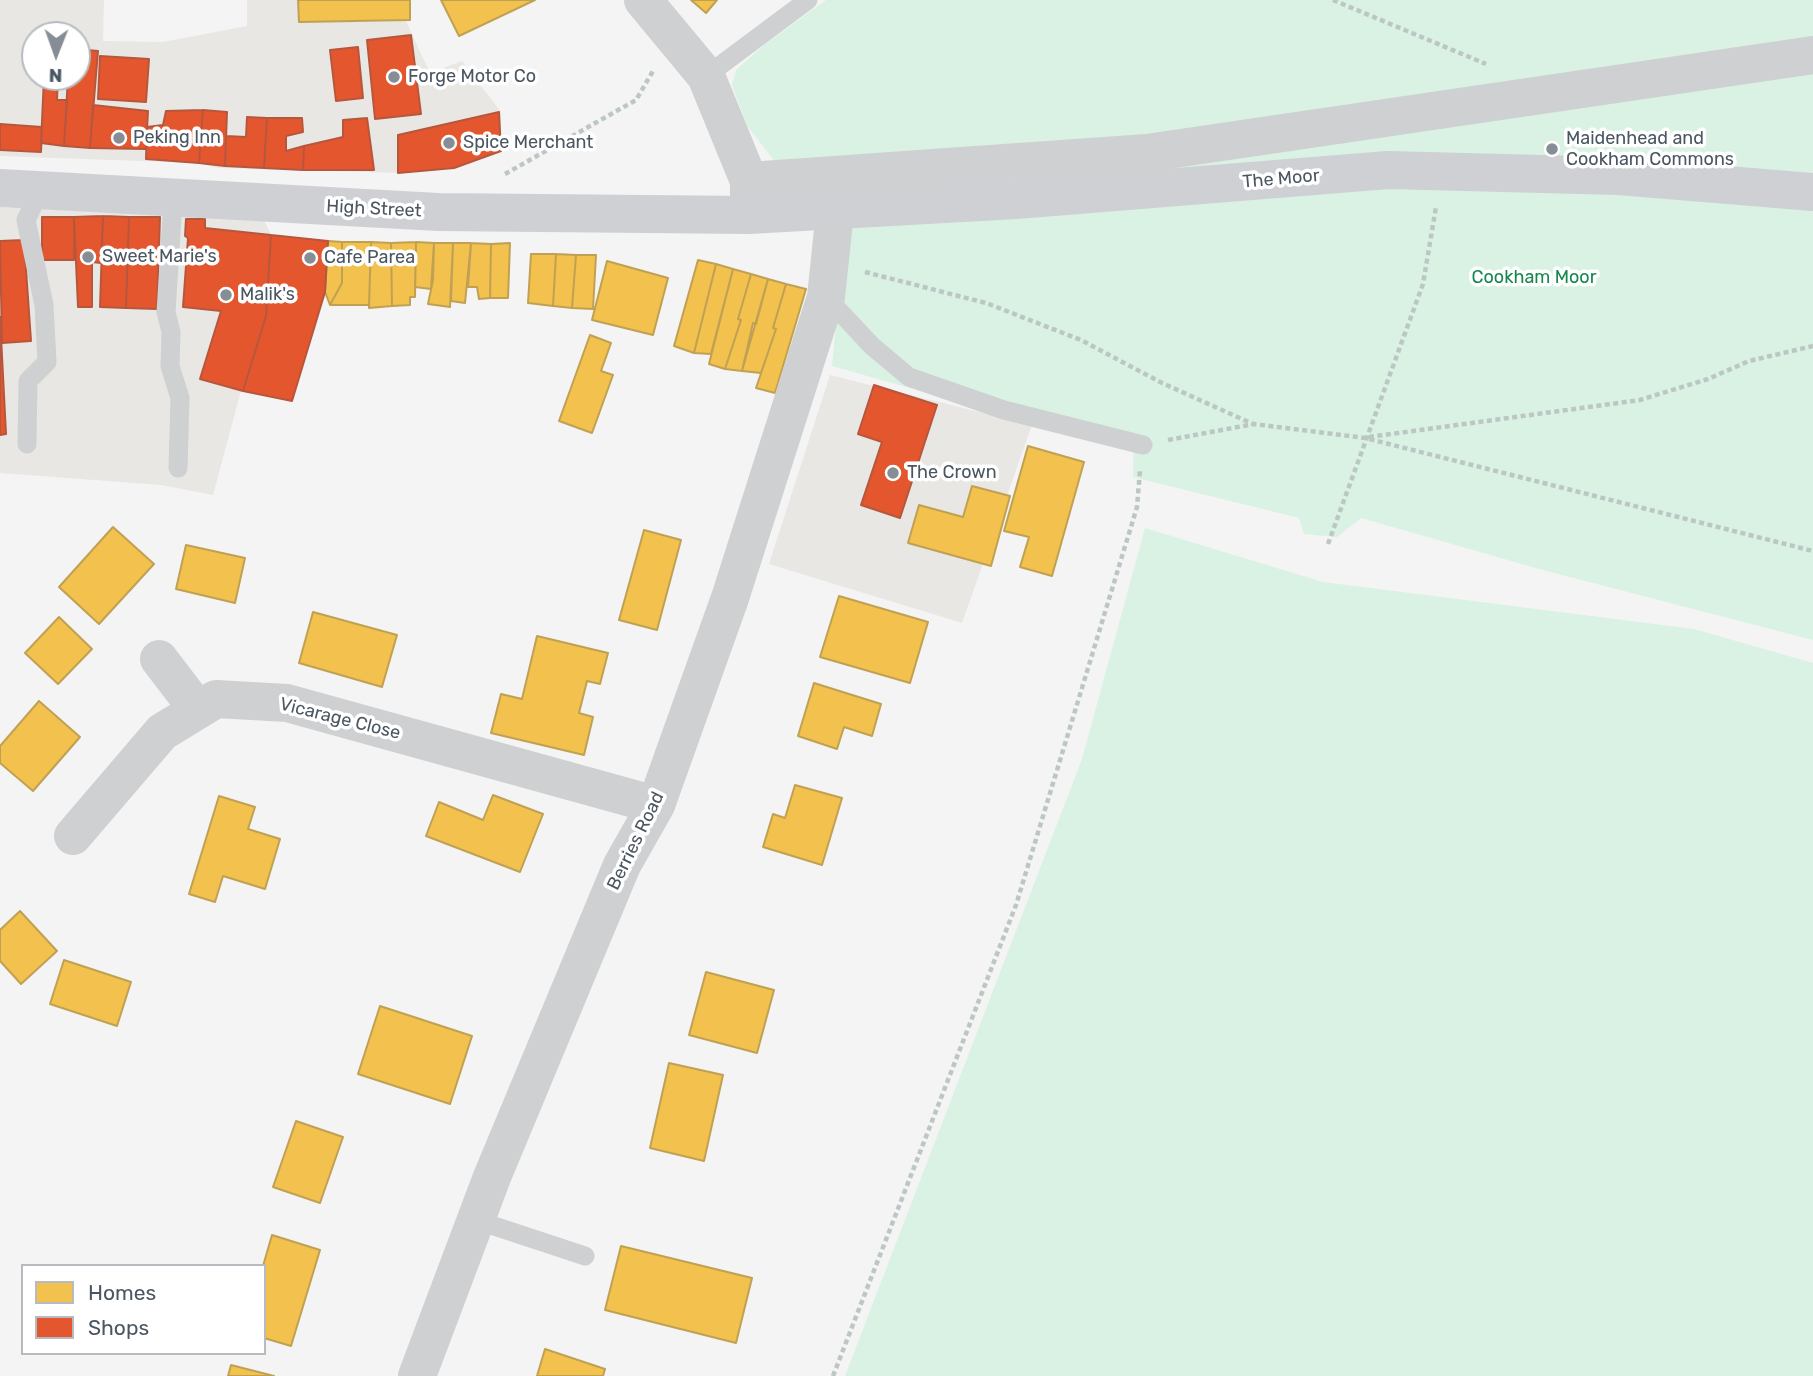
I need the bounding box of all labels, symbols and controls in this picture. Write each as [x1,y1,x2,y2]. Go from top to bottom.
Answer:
north arrow [21,21,91,91]
text: N [49,64,63,87]
place label: Forge Motor Co [408,66,536,88]
marker: Forge Motor Co [386,69,402,85]
place label: Peking Inn [133,127,221,149]
place label: Maidenhead and Cookham Commons [1566,128,1734,170]
marker: Peking Inn [111,130,127,146]
place label: Spice Merchant [463,132,593,154]
marker: Spice Merchant [441,135,457,151]
marker: Maidenhead and Cookham Commons [1544,141,1560,157]
street label: The Moor [1242,165,1320,193]
street label: High Street [326,196,422,222]
place label: Sweet Marie's [102,246,217,268]
place label: Cafe Parea [324,247,415,269]
marker: Sweet Marie's [80,249,96,265]
marker: Cafe Parea [302,250,318,266]
park label: Cookham Moor [1471,267,1597,289]
place label: Malik's [240,284,295,306]
marker: Malik's [218,287,234,303]
place label: The Crown [907,462,997,484]
marker: The Crown [885,465,901,481]
street label: Vicarage Close [277,694,403,744]
street label: Berries Road [603,788,669,894]
legend [21,1264,266,1355]
text: Homes [88,1280,156,1305]
text: Shops [88,1315,149,1340]

